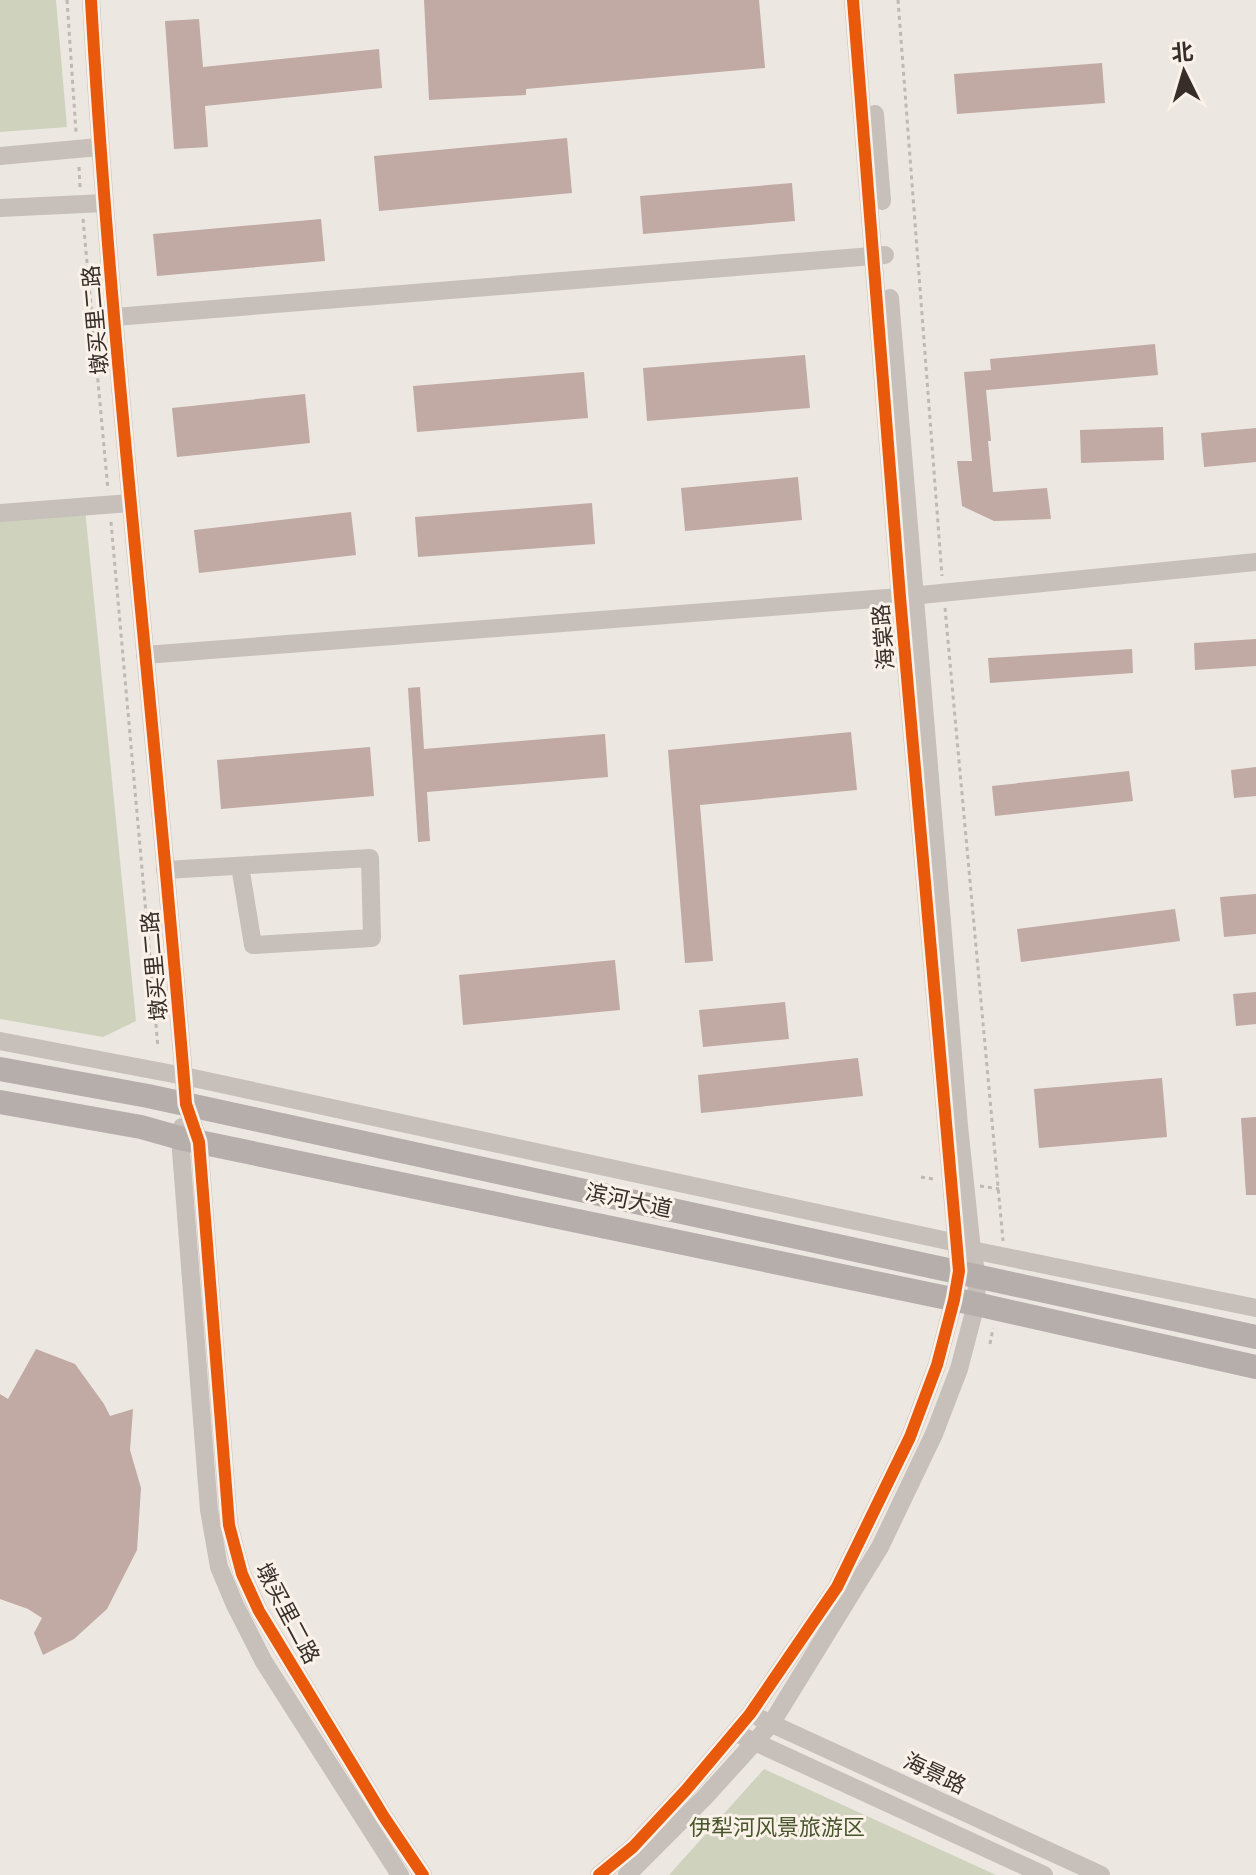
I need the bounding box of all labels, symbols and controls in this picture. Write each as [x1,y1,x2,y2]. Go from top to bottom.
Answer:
north arrow [1144,32,1224,112]
text: 北 [1170,37,1194,67]
street label: 墩买里二路 [76,264,114,376]
street label: 海棠路 [866,603,900,671]
street label: 墩买里二路 [135,910,173,1022]
street label: 滨河大道 [583,1177,675,1223]
street label: 墩买里二路 [250,1558,326,1668]
street label: 海景路 [899,1746,971,1800]
park label: 伊犁河风景旅游区 [689,1813,865,1841]

